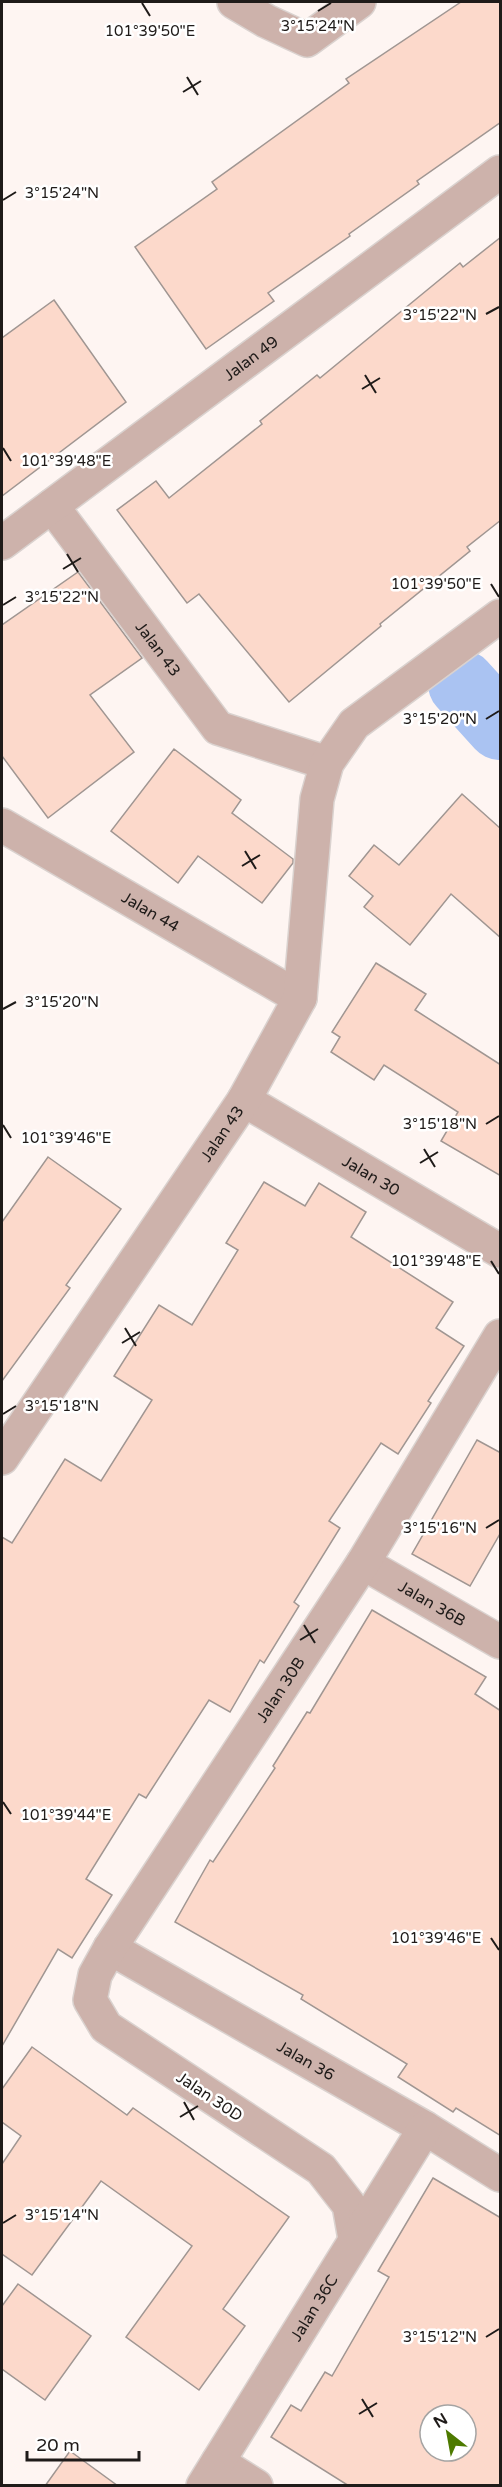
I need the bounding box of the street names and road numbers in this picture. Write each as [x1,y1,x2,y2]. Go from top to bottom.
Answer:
street label: Jalan 49 [220,332,283,386]
street label: Jalan 43 [131,618,185,681]
street label: Jalan 44 [118,888,183,937]
street label: Jalan 43 [196,1102,248,1166]
street label: Jalan 30 [339,1151,403,1201]
street label: Jalan 36B [394,1577,469,1631]
street label: Jalan 30B [252,1653,310,1727]
street label: Jalan 36 [273,2037,338,2085]
street label: Jalan 30D [173,2067,246,2126]
street label: Jalan 36C [286,2271,343,2345]

